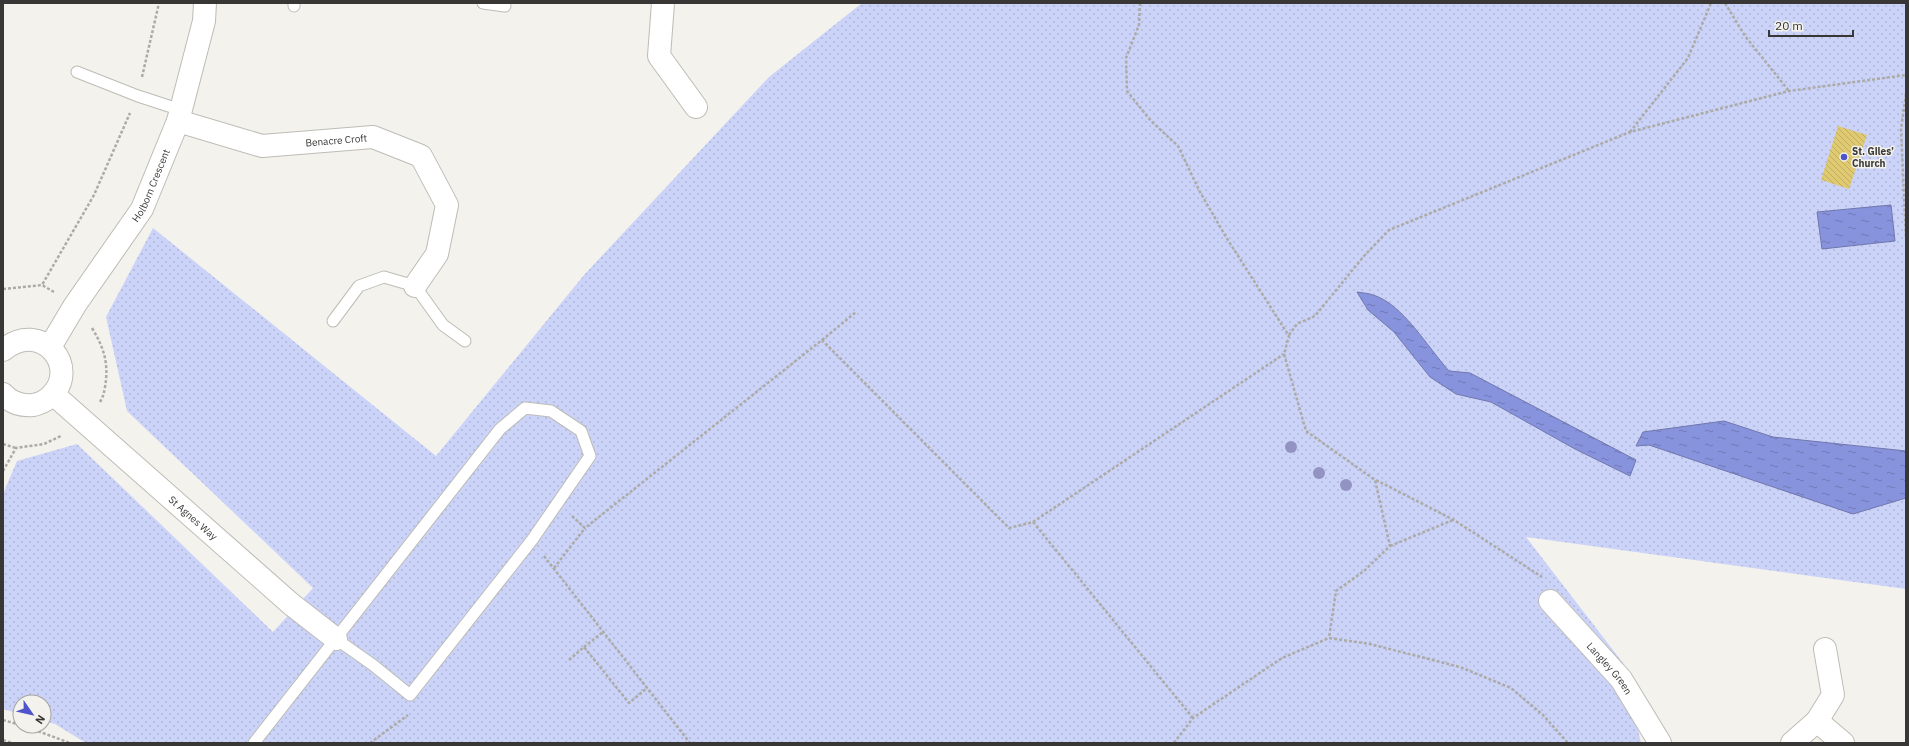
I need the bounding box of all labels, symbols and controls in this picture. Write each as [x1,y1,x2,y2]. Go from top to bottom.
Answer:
scale bar [1769,12,1853,38]
text: 20 m [1775,18,1803,33]
street label: Benacre Croft [305,131,368,149]
place label: St. Giles’ Church [1852,145,1894,170]
street label: Holborn Crescent [129,147,173,225]
marker: St. Giles’ Church [1839,152,1849,162]
street label: St Agnes Way [166,493,220,543]
street label: Langley Green [1584,640,1635,697]
north arrow [12,694,52,734]
text: N [32,712,48,727]

